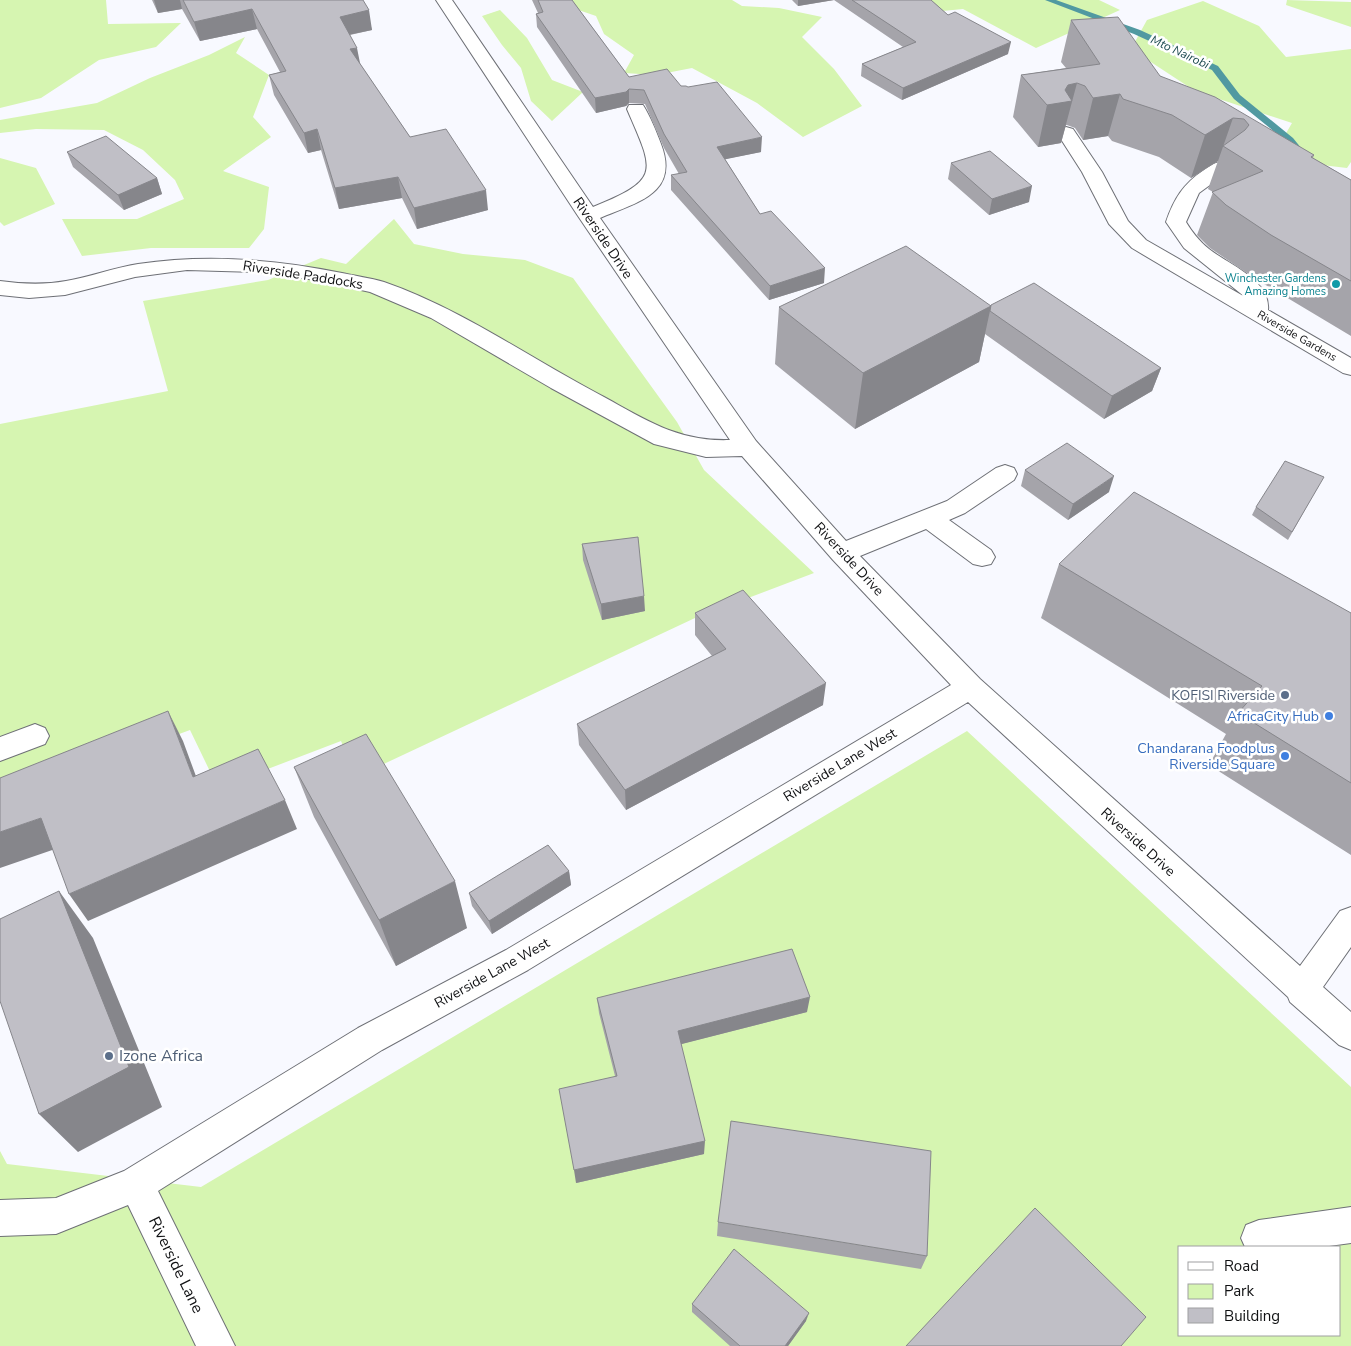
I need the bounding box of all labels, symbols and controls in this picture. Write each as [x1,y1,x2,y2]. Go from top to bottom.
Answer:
water label: Mto Nairobi [1148,31,1212,73]
street label: Riverside Drive [569,194,637,282]
street label: Riverside Paddocks [242,256,365,294]
place label: Winchester Gardens Amazing Homes [1225,271,1326,299]
marker: Winchester Gardens Amazing Homes [1330,278,1342,290]
street label: Riverside Gardens [1254,307,1340,365]
street label: Riverside Drive [810,518,888,600]
place label: KOFISI Riverside [1171,686,1275,705]
marker: KOFISI Riverside [1279,689,1291,701]
place label: AfricaCity Hub [1227,707,1319,726]
marker: AfricaCity Hub [1323,710,1335,722]
street label: Riverside Lane West [780,724,900,806]
place label: Chandarana Foodplus Riverside Square [1137,739,1275,774]
marker: Chandarana Foodplus Riverside Square [1279,750,1291,762]
street label: Riverside Drive [1097,803,1179,881]
street label: Riverside Lane West [431,933,553,1013]
place label: Izone Africa [119,1045,203,1067]
marker: Izone Africa [103,1050,115,1062]
street label: Riverside Lane [143,1213,209,1317]
legend [1178,1246,1341,1336]
text: Road [1224,1256,1259,1276]
text: Park [1224,1281,1254,1301]
text: Building [1224,1306,1280,1326]

